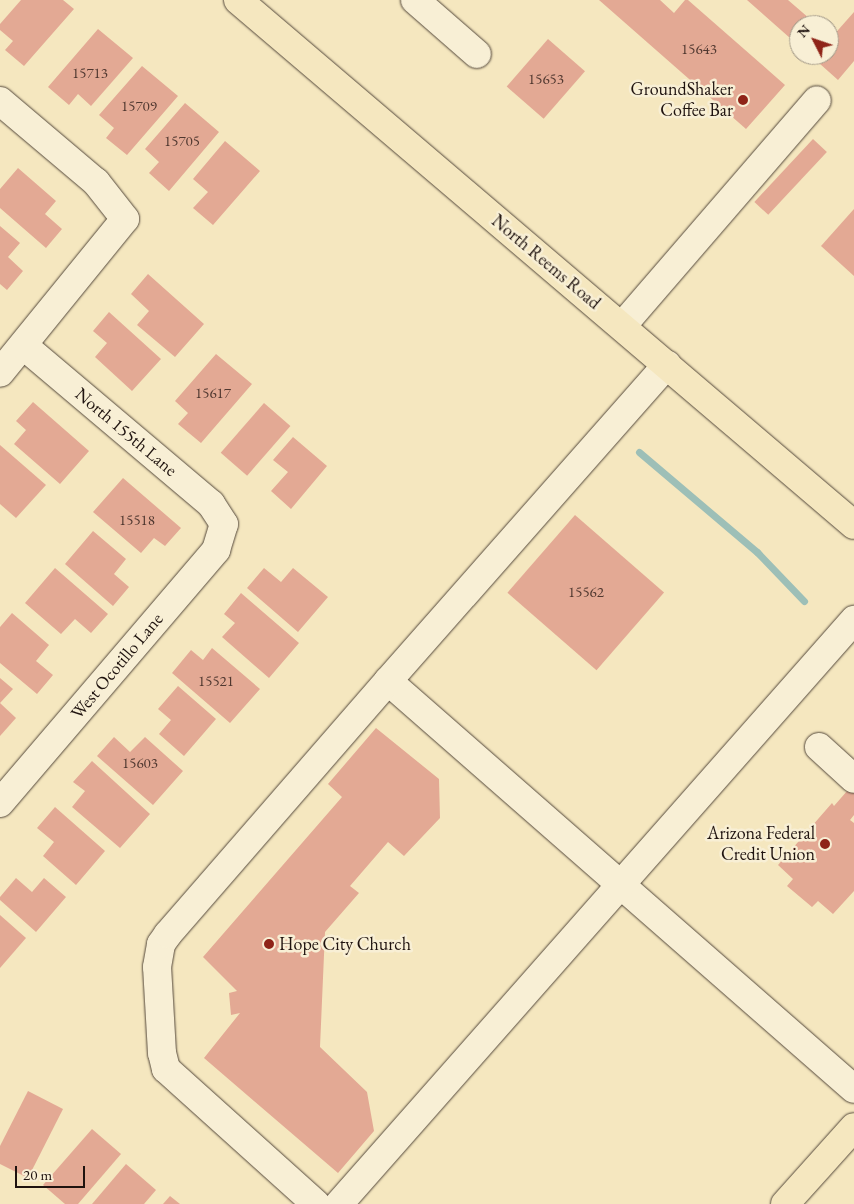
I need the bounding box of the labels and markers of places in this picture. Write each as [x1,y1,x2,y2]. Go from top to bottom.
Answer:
place label: GroundShaker Coffee Bar [631,79,733,122]
marker: GroundShaker Coffee Bar [737,94,749,106]
place label: Arizona Federal Credit Union [707,823,815,866]
marker: Arizona Federal Credit Union [819,838,831,850]
place label: Hope City Church [279,933,411,955]
marker: Hope City Church [263,938,275,950]

